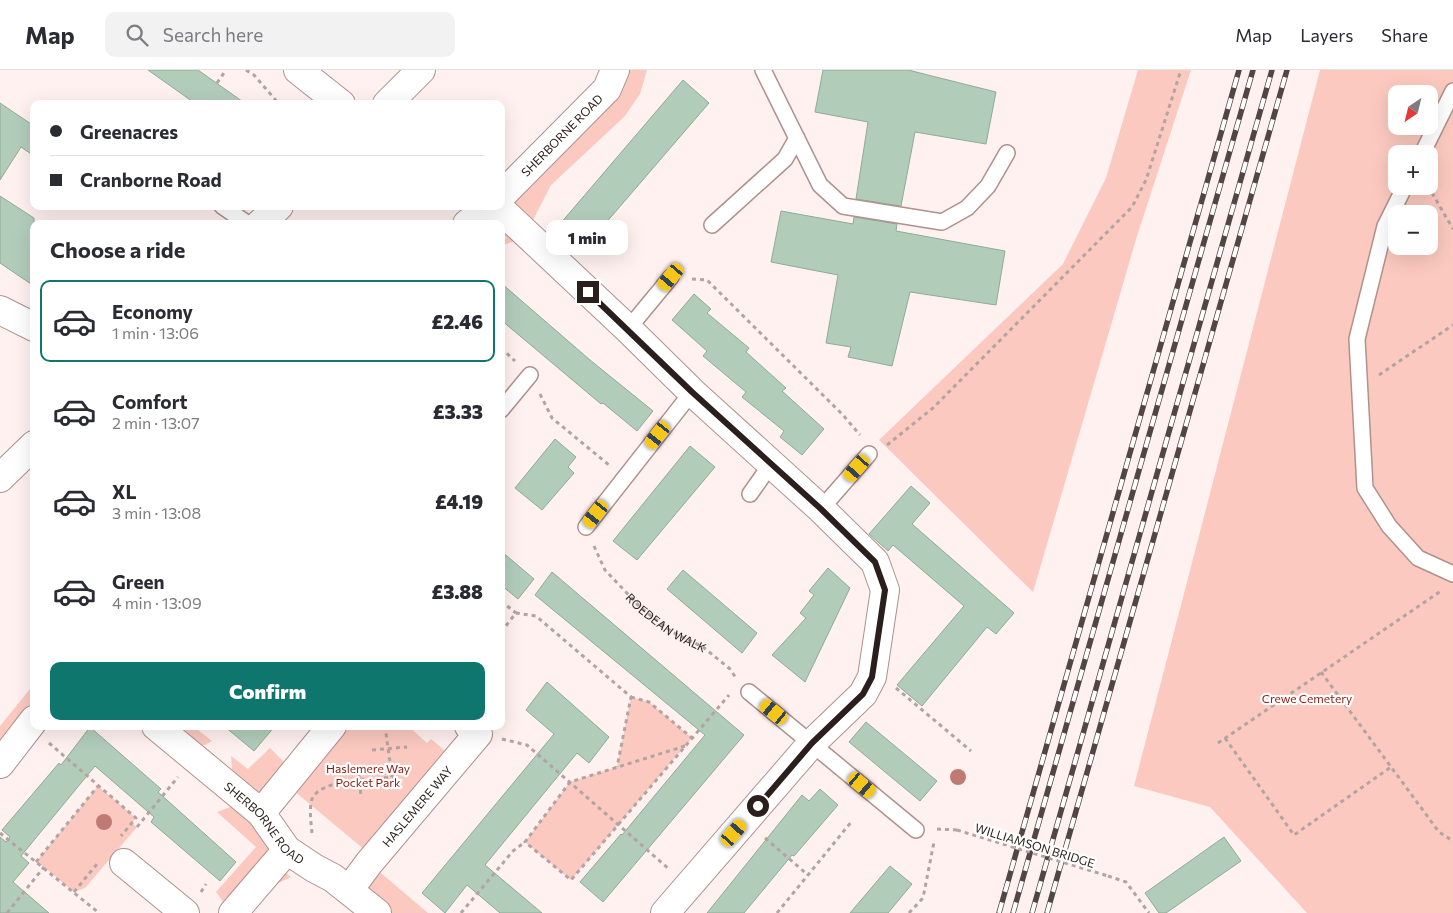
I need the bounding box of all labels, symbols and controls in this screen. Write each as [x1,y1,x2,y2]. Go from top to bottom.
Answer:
search box [105,12,455,57]
text: Map [25,20,75,49]
icon: search [123,21,151,49]
text: Search here [163,23,263,46]
text: Map [1235,24,1272,46]
text: Layers [1300,24,1353,46]
text: Share [1381,24,1428,46]
north arrow [1388,85,1438,135]
map controls [1388,85,1438,255]
street label: SHERBORNE ROAD [518,91,605,179]
text: Greenacres [80,120,178,143]
button: + [1388,145,1438,195]
text: Cranborne Road [80,168,222,191]
button: − [1388,205,1438,255]
callout: 1 min [547,220,629,254]
text: 1 min [568,228,606,247]
text: Choose a ride [50,236,185,263]
car [655,261,686,293]
route end [577,281,599,303]
icon: car [52,299,97,344]
text: Economy [112,300,193,323]
text: £2.46 [431,310,483,333]
text: 1 min · 13:06 [112,323,199,342]
icon: car [52,389,97,434]
text: Comfort [112,390,188,413]
text: £3.33 [433,400,483,423]
text: 2 min · 13:07 [112,413,200,432]
car [642,419,673,451]
car [841,452,872,484]
icon: car [52,479,97,524]
text: XL [112,480,137,503]
text: £4.19 [435,490,483,513]
car [580,498,611,530]
text: 3 min · 13:08 [112,503,201,522]
icon: car [52,569,97,614]
text: Green [112,570,164,593]
text: £3.88 [431,580,483,603]
street label: ROEDEAN WALK [623,590,709,655]
text: 4 min · 13:09 [112,593,202,612]
button: Confirm [50,662,485,720]
park label: Crewe Cemetery [1262,691,1352,705]
car [757,697,790,727]
park label: Haslemere Way Pocket Park [326,761,410,789]
street label: HASLEMERE WAY [379,763,455,849]
car [845,770,878,800]
street label: SHERBORNE ROAD [222,779,307,867]
route start [747,795,769,817]
car [718,817,749,849]
street label: WILLIAMSON BRIDGE [973,820,1097,870]

